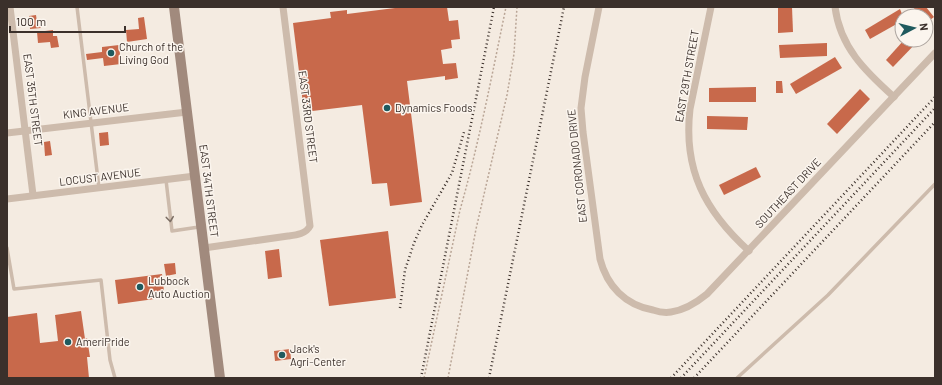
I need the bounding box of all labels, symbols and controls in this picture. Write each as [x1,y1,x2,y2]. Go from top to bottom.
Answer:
scale bar [10,8,125,34]
north arrow [894,8,934,48]
text: 100 m [16,14,46,28]
text: N [918,22,931,31]
street label: EAST 29TH STREET [672,29,701,123]
place label: Church of the Living God [119,40,183,66]
marker: Church of the Living God [106,48,116,58]
street label: EAST 35TH STREET [21,53,46,147]
street label: EAST 33RD STREET [296,70,321,164]
street label: KING AVENUE [62,100,130,121]
place label: Dynamics Foods [395,101,473,114]
marker: Dynamics Foods [382,103,392,113]
street label: EAST CORONADO DRIVE [564,108,589,223]
street label: EAST 34TH STREET [197,144,222,238]
street label: SOUTHEAST DRIVE [752,155,824,230]
street label: LOCUST AVENUE [59,165,142,188]
one-way arrow [166,216,175,222]
place label: Lubbock Auto Auction [148,274,210,300]
marker: Lubbock Auto Auction [135,282,145,292]
place label: AmeriPride [76,335,130,348]
marker: AmeriPride [63,337,73,347]
place label: Jack's Agri-Center [290,342,346,368]
marker: Jack's Agri-Center [277,350,287,360]

